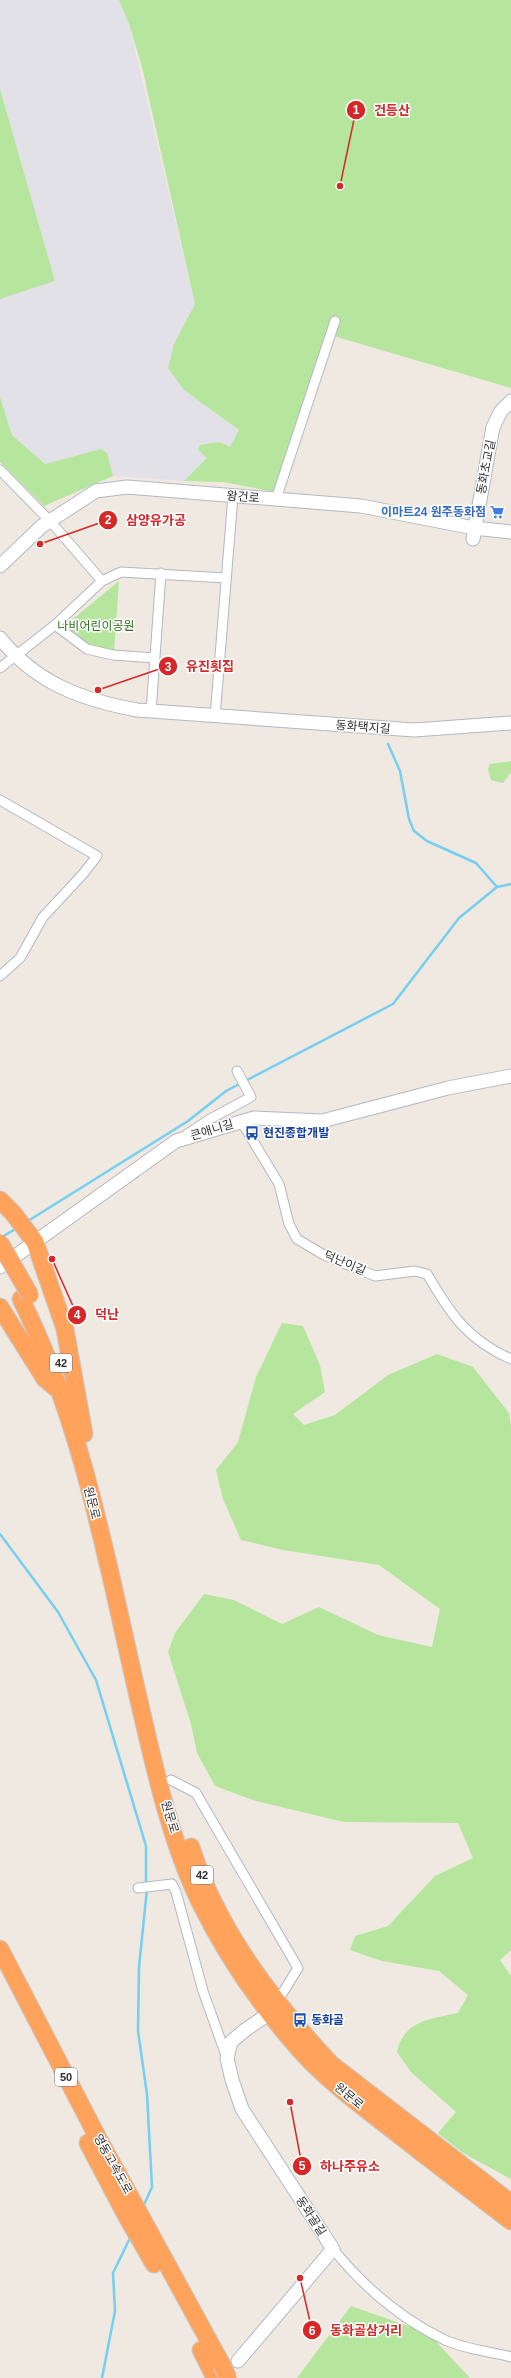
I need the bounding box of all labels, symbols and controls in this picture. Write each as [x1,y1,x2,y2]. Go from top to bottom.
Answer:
callout: 건등산 [346,98,418,123]
text: 1 [353,103,360,117]
text: 건등산 [374,103,410,118]
street label: 동화초교길 [474,439,498,495]
street label: 왕건로 [226,489,260,505]
supermarket icon: 이마트24 원주동화점 [489,504,505,520]
place label: 이마트24 원주동화점 [381,505,486,519]
callout: 삼양유가공 [98,507,194,532]
text: 2 [105,513,112,527]
text: 삼양유가공 [126,513,186,528]
park label: 나비어린이공원 [57,619,135,633]
callout: 유진횟집 [158,654,242,679]
text: 유진횟집 [186,659,234,674]
text: 3 [165,660,172,674]
street label: 동화택지길 [335,718,391,736]
street label: 큰애니길 [189,1117,235,1143]
bus stop icon: 현진종합개발 [244,1125,260,1141]
place label: 현진종합개발 [263,1126,329,1140]
street label: 덕난이길 [322,1248,368,1278]
callout: 덕난 [67,1302,127,1327]
text: 덕난 [95,1307,119,1322]
text: 4 [74,1308,81,1322]
road number: 42 [50,1354,72,1372]
street label: 원문로 [81,1485,103,1521]
street label: 원문로 [158,1799,182,1835]
road number: 42 [191,1866,213,1884]
bus stop icon: 동화골 [292,2012,308,2028]
place label: 동화골 [311,2013,344,2027]
road number: 50 [55,2068,77,2086]
street label: 원문로 [332,2080,366,2112]
street label: 영동고속도로 [91,2132,135,2196]
callout: 하나주유소 [292,2154,388,2179]
text: 5 [299,2159,306,2173]
text: 하나주유소 [320,2159,380,2174]
street label: 동화골길 [293,2194,329,2238]
callout: 동화골삼거리 [302,2318,410,2343]
text: 동화골삼거리 [330,2323,402,2338]
text: 6 [309,2324,316,2338]

